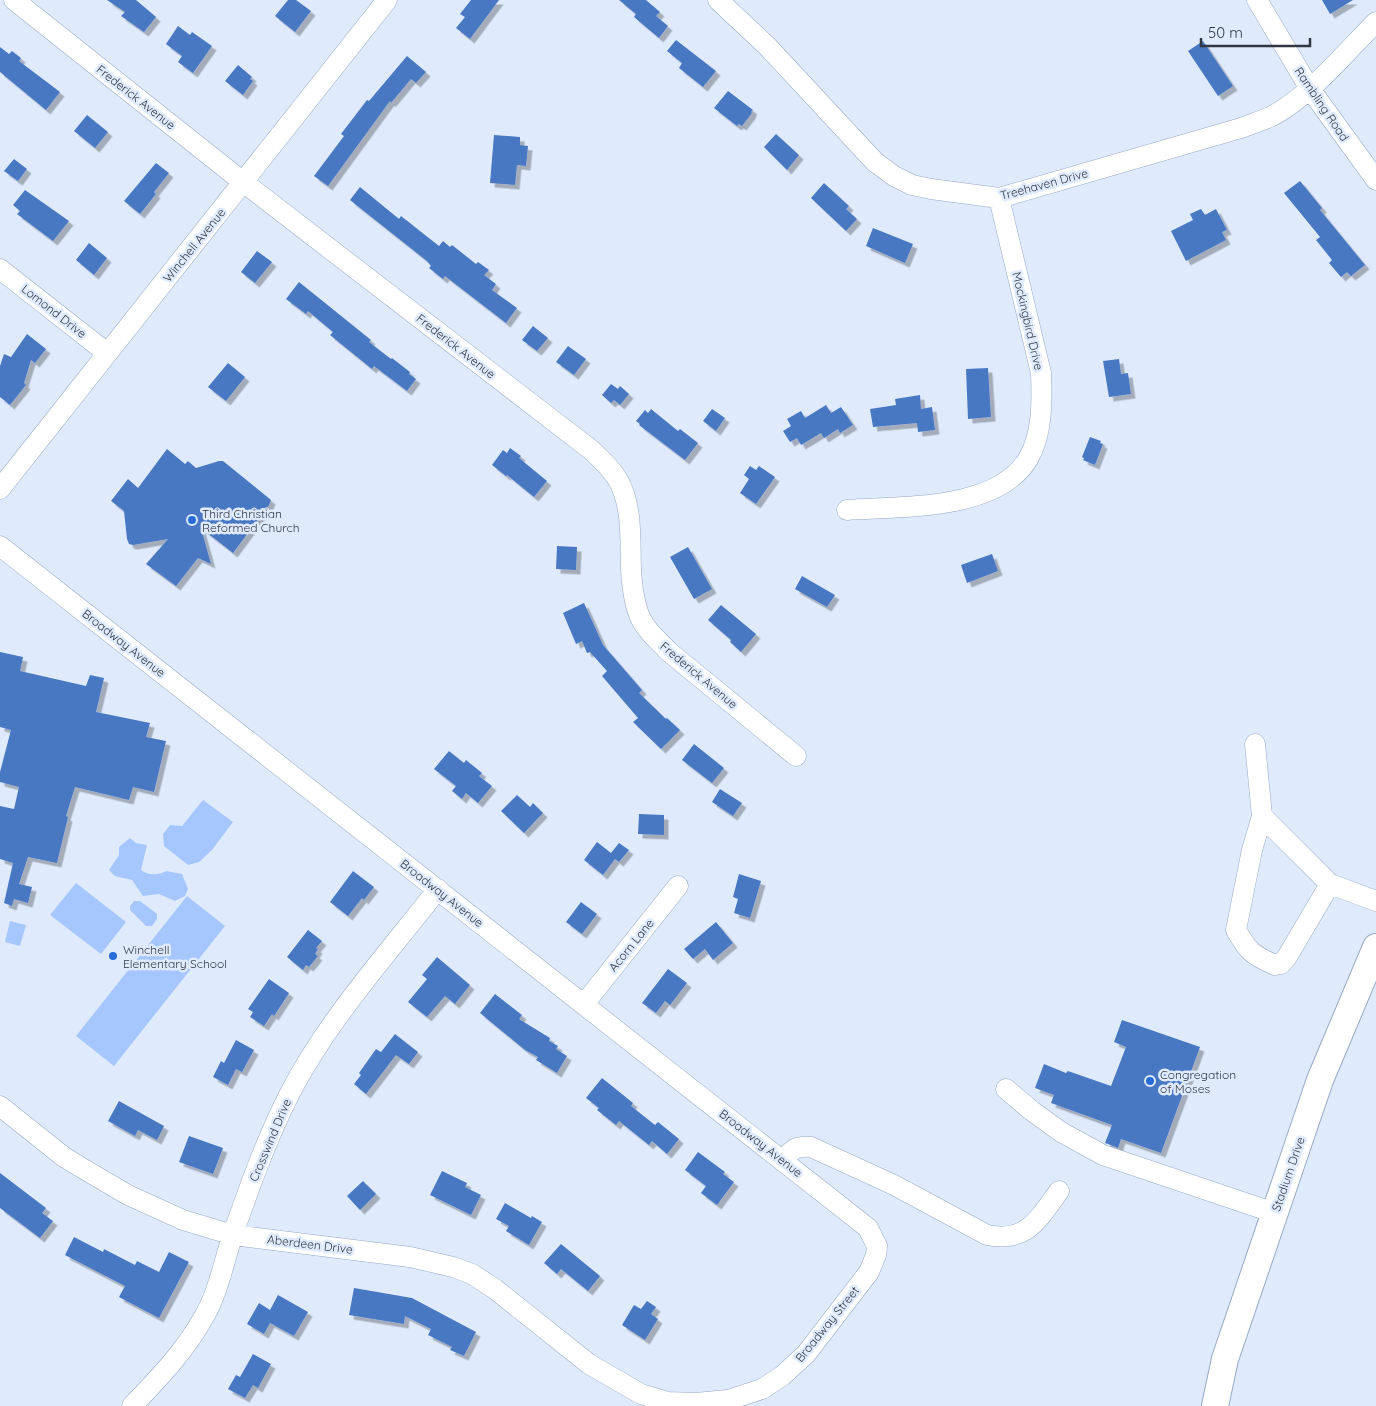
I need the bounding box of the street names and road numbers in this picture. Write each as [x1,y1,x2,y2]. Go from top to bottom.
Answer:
street label: Frederick Avenue [94,62,179,133]
street label: Rambling Road [1292,64,1352,144]
street label: Treehaven Drive [998,165,1090,203]
street label: Winchell Avenue [160,205,229,285]
street label: Mockingbird Drive [1009,270,1047,372]
street label: Lomond Drive [19,281,90,341]
street label: Frederick Avenue [414,311,499,382]
street label: Broadway Avenue [79,606,169,680]
street label: Frederick Avenue [657,638,741,712]
street label: Broadway Avenue [397,856,487,930]
street label: Acorn Lane [605,915,657,974]
street label: Crosswind Drive [246,1096,294,1184]
street label: Broadway Avenue [716,1106,806,1180]
street label: Stadium Drive [1268,1135,1308,1213]
street label: Aberdeen Drive [266,1231,354,1257]
street label: Broadway Street [792,1283,862,1365]

